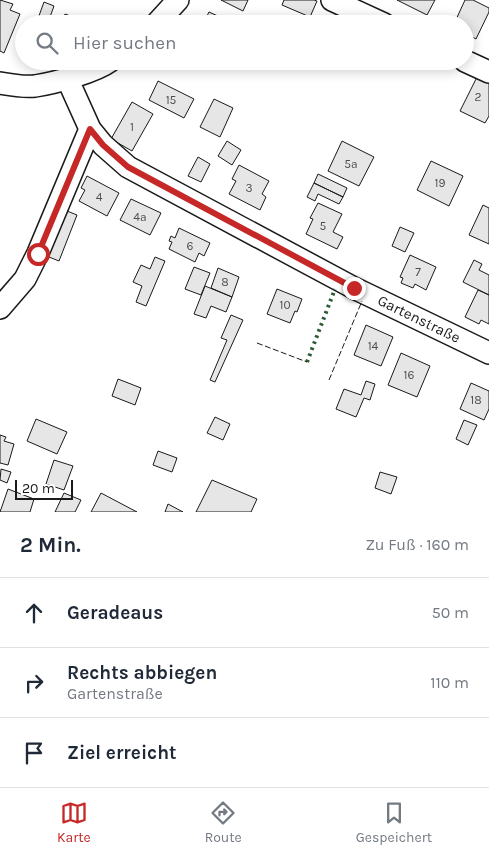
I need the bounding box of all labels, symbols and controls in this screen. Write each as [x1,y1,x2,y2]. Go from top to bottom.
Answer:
search box [15,15,474,70]
icon: search [33,29,61,57]
text: Hier suchen [73,32,176,54]
house number: 2 [475,90,482,104]
house number: 15 [166,93,177,107]
house number: 1 [130,120,134,134]
house number: 5a [344,157,358,171]
house number: 19 [435,176,445,190]
house number: 3 [245,181,253,195]
house number: 4 [96,190,103,204]
house number: 4a [133,210,147,224]
house number: 5 [320,219,327,233]
house number: 6 [187,239,194,253]
route start [27,243,50,266]
house number: 7 [415,265,421,279]
house number: 8 [221,275,229,289]
route end [343,277,366,300]
street label: Gartenstraße [375,291,463,347]
house number: 10 [279,298,291,312]
house number: 14 [368,339,379,353]
house number: 16 [404,368,415,382]
house number: 18 [470,393,482,407]
scale bar [15,477,72,500]
text: 20 m [22,480,55,497]
text: 2 Min. [20,533,81,557]
text: Zu Fuß · 160 m [365,535,469,554]
icon: ahead [20,599,48,627]
text: Geradeaus [67,602,163,624]
text: 50 m [432,603,469,622]
text: Rechts abbiegen [67,662,217,684]
icon: right [20,669,48,697]
text: 110 m [430,673,469,692]
text: Gartenstraße [67,684,163,703]
icon: arrive [20,739,48,767]
text: Ziel erreicht [67,742,177,764]
tab: Karte [57,799,91,846]
tab: Route [205,799,242,846]
tab: Gespeichert [356,799,432,846]

